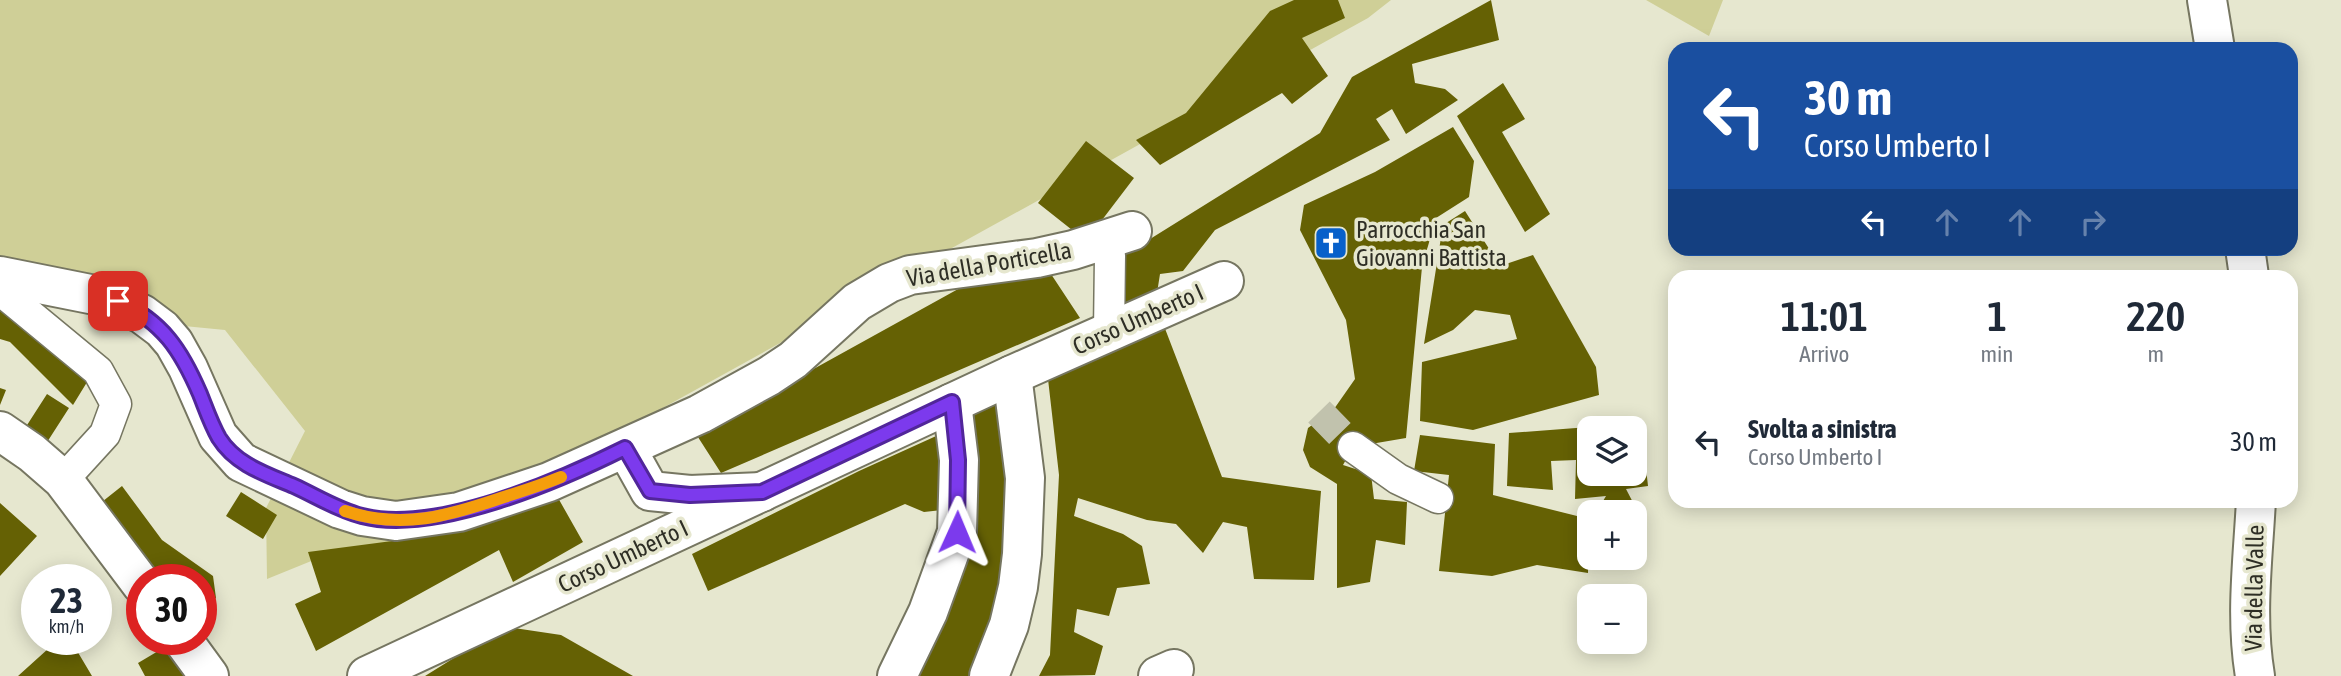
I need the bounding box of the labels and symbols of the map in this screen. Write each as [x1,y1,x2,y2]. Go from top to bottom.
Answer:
place label: Parrocchia San Giovanni Battista [1356,216,1507,271]
church icon: Parrocchia San Giovanni Battista [1312,224,1350,262]
street label: Via della Porticella [904,236,1074,292]
pin [88,271,148,331]
street label: Corso Umberto I [1069,278,1207,360]
position arrow [920,495,994,569]
street label: Corso Umberto I [554,514,692,598]
street label: Via della Valle [2239,524,2269,652]
speed limit sign: 30 [126,564,217,655]

